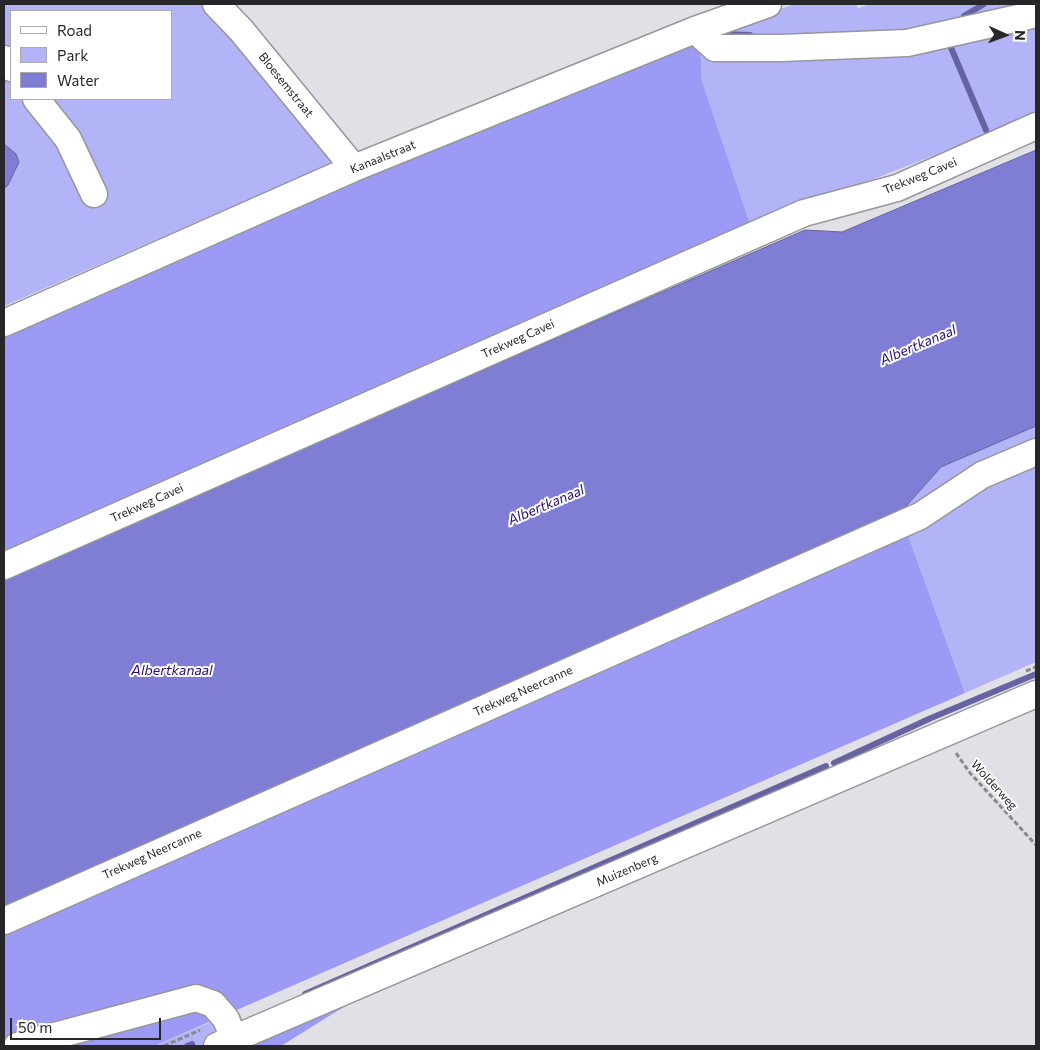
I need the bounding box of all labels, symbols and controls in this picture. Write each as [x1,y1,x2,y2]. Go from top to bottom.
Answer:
legend [10,10,172,100]
north arrow [980,10,1030,60]
text: Road [57,21,92,39]
text: N [1012,30,1029,41]
text: Park [57,46,88,64]
street label: Bloesemstraat [256,50,316,120]
text: Water [57,71,99,89]
street label: Kanaalstraat [348,137,418,177]
street label: Trekweg Cavei [881,155,959,197]
street label: Trekweg Cavei [479,316,557,362]
water label: Albertkanaal [877,321,959,369]
street label: Trekweg Cavei [108,480,186,526]
water label: Albertkanaal [505,481,587,529]
water label: Albertkanaal [131,662,213,678]
street label: Trekweg Neercanne [471,663,575,719]
street label: Wolderweg [968,757,1020,813]
street label: Trekweg Neercanne [100,826,204,882]
street label: Muizenberg [594,851,660,889]
scale bar [12,1008,164,1040]
text: 50 m [18,1018,52,1036]

